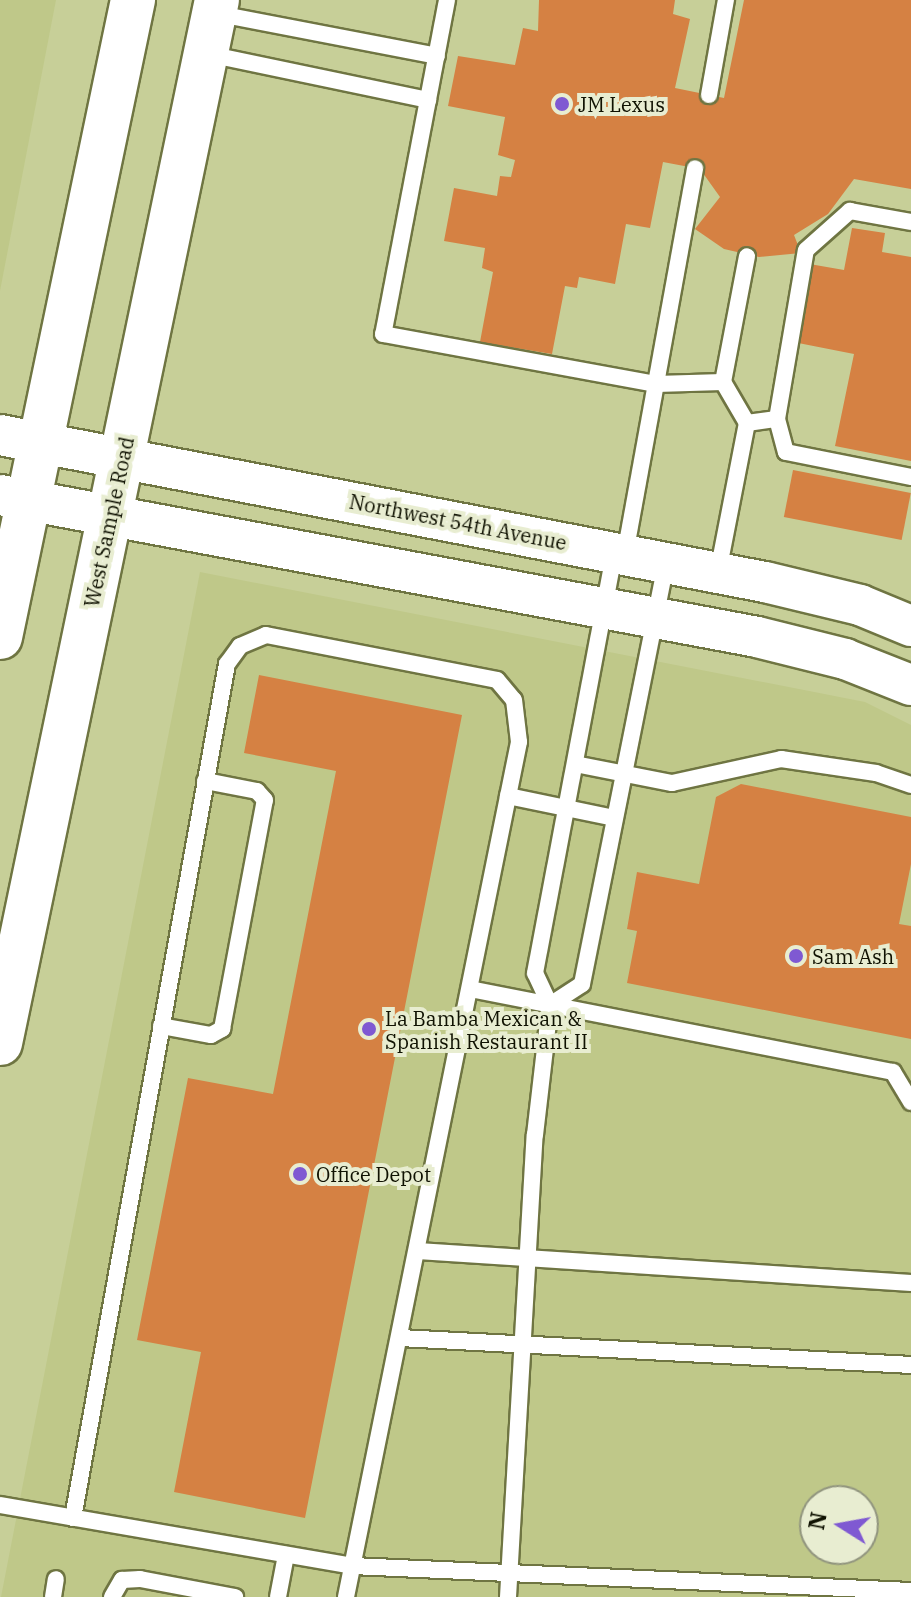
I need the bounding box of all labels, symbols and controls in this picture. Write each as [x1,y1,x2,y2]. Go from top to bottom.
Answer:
place label: JM Lexus [578,92,665,116]
marker: JM Lexus [553,95,571,113]
street label: West Sample Road [79,435,139,609]
street label: Northwest 54th Avenue [347,489,569,555]
place label: Sam Ash [812,944,894,968]
marker: Sam Ash [787,947,805,965]
place label: La Bamba Mexican & Spanish Restaurant II [385,1006,588,1053]
marker: La Bamba Mexican & Spanish Restaurant II [360,1020,378,1038]
place label: Office Depot [316,1162,431,1186]
marker: Office Depot [291,1165,309,1183]
north arrow [799,1485,879,1565]
text: N [801,1509,833,1532]

